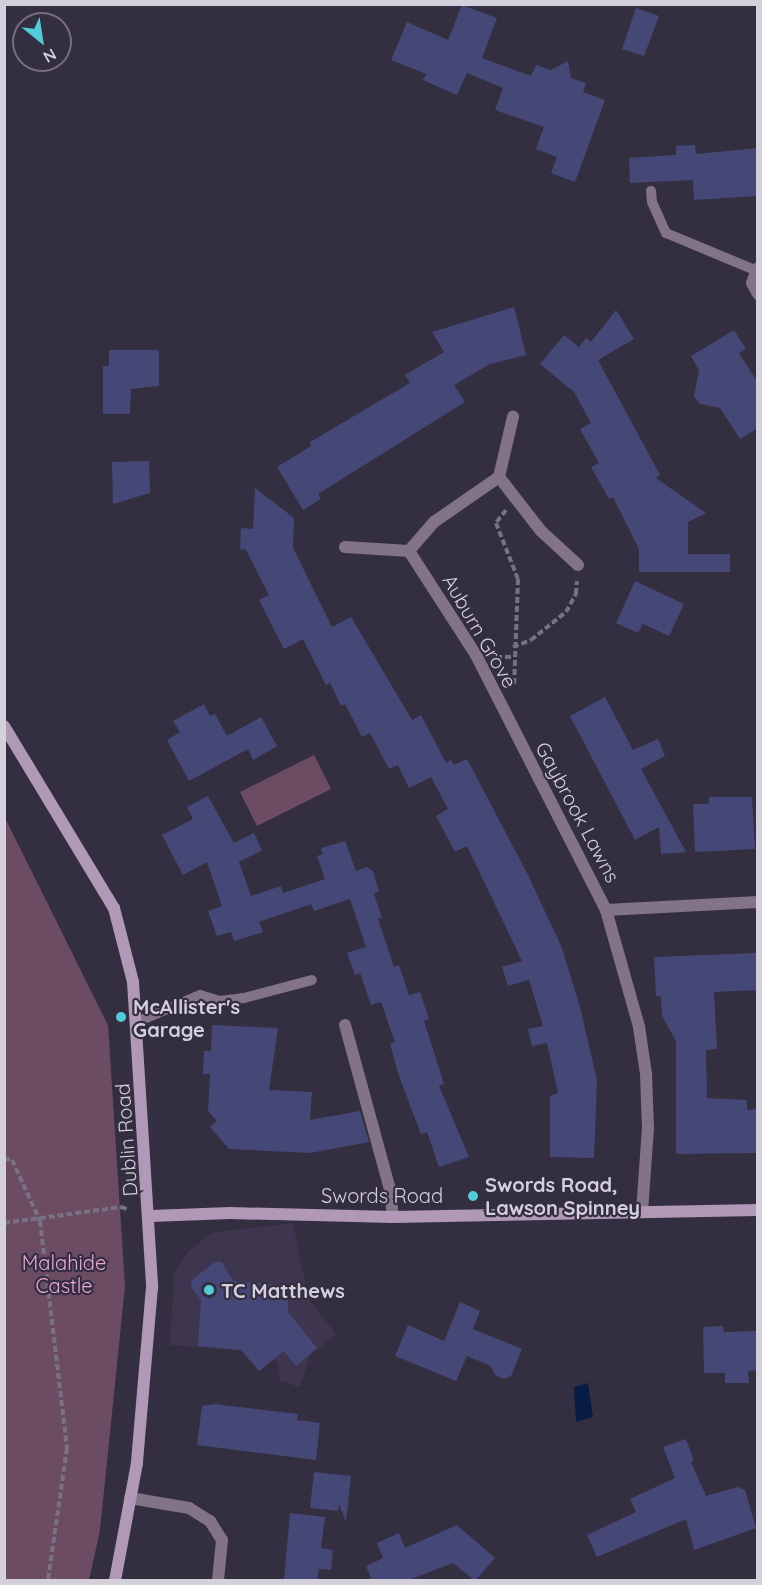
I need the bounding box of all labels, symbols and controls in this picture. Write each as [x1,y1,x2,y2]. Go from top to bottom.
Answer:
north arrow [12,12,72,72]
text: N [40,44,60,67]
street label: Auburn Grove [438,570,522,692]
street label: Gaybrook Lawns [531,738,625,886]
place label: McAllister's Garage [133,994,240,1041]
marker: McAllister's Garage [114,1010,128,1024]
street label: Dublin Road [110,1083,142,1197]
place label: Swords Road, Lawson Spinney [485,1172,640,1219]
street label: Swords Road [321,1183,443,1207]
marker: Swords Road, Lawson Spinney [466,1189,480,1203]
park label: Malahide Castle [22,1250,106,1297]
place label: TC Matthews [221,1278,345,1302]
marker: TC Matthews [202,1283,216,1297]

